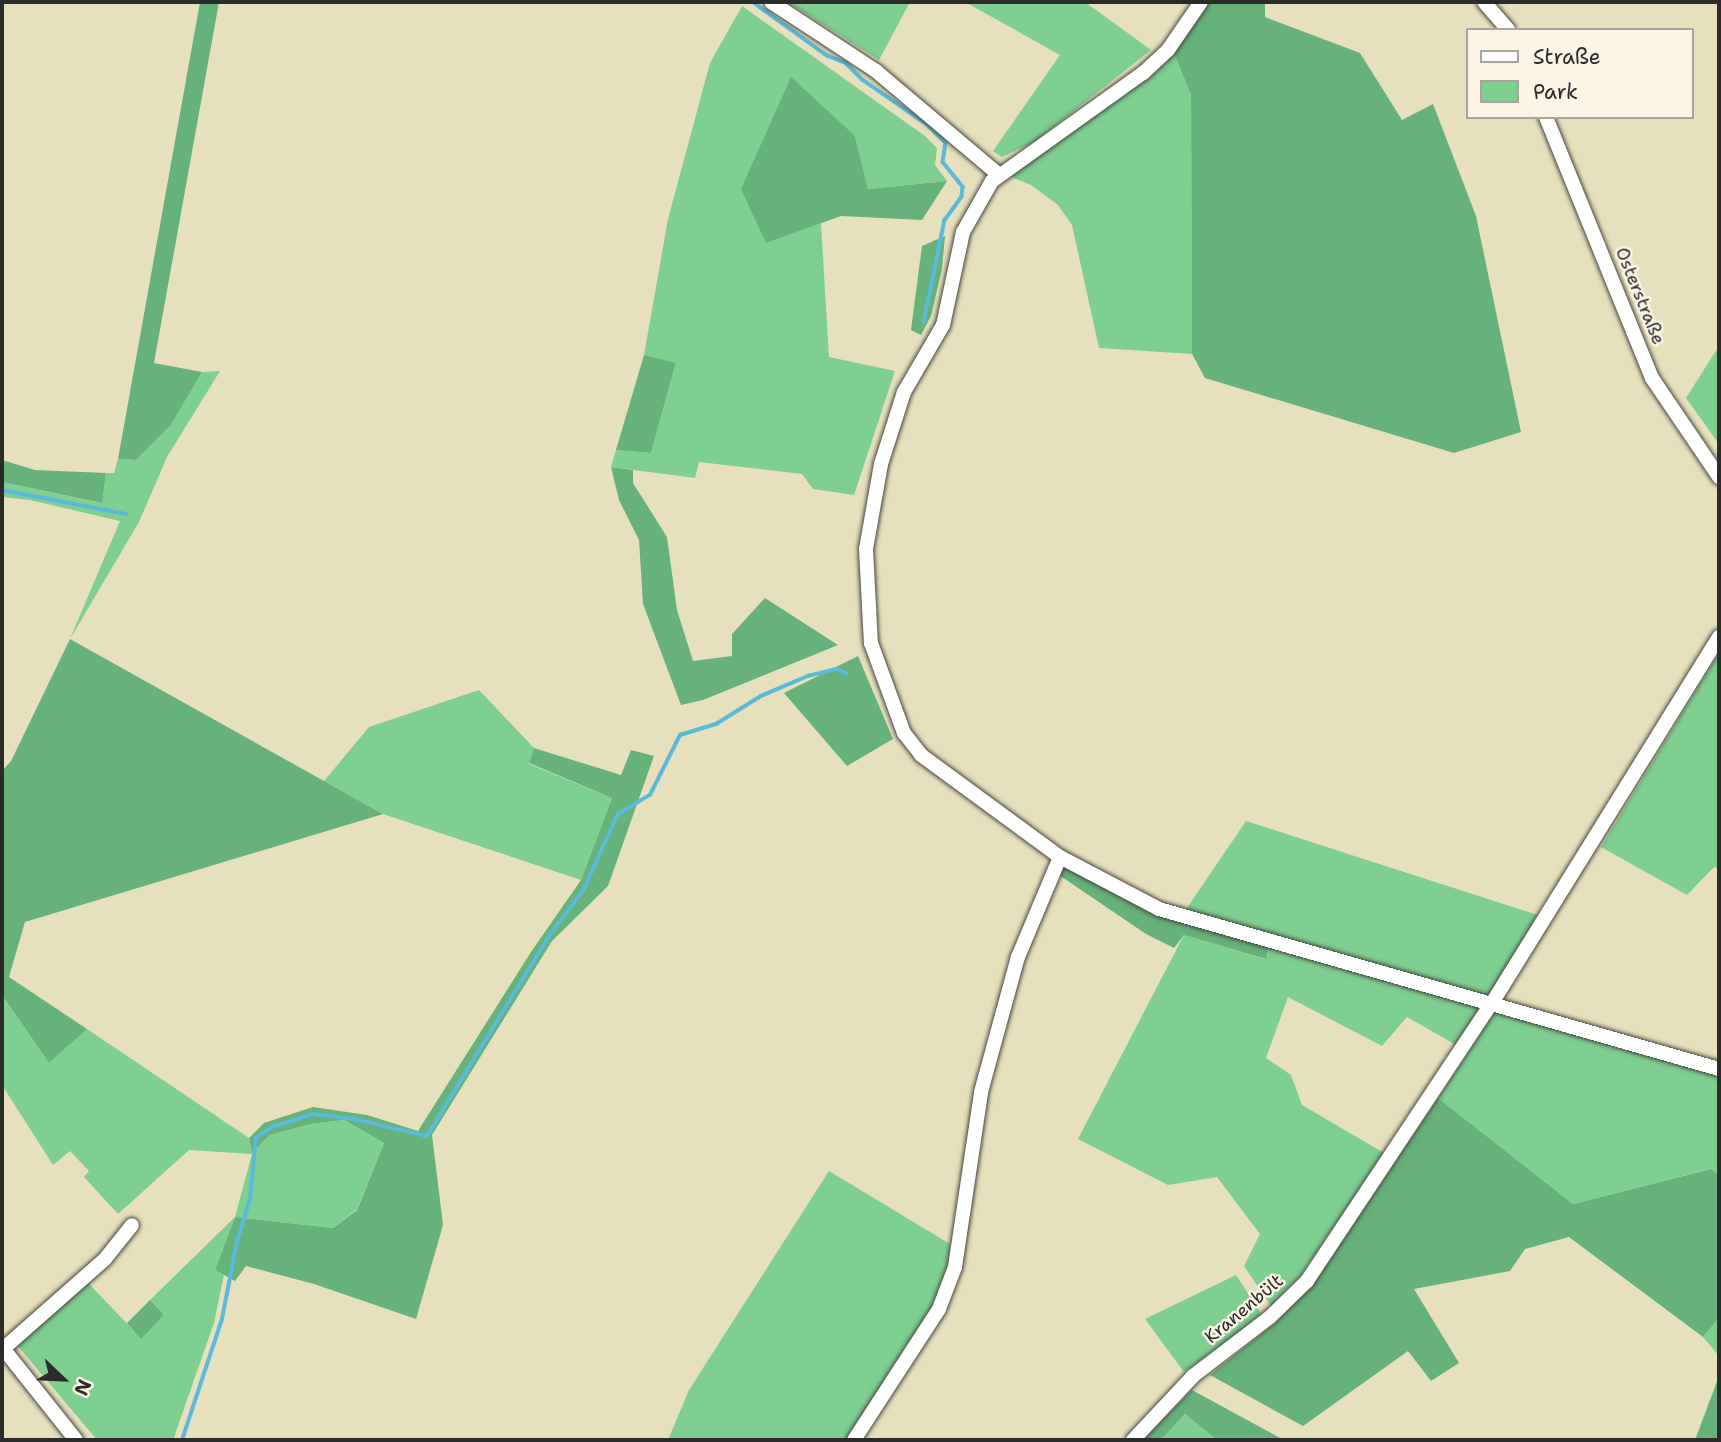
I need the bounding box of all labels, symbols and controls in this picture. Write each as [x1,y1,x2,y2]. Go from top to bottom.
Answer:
legend [1466,28,1693,119]
text: Straße [1533,43,1601,71]
text: Park [1533,78,1578,106]
street label: Osterstraße [1611,244,1669,348]
street label: Kranenbült [1200,1270,1288,1348]
north arrow [28,1344,98,1414]
text: N [68,1376,97,1399]

